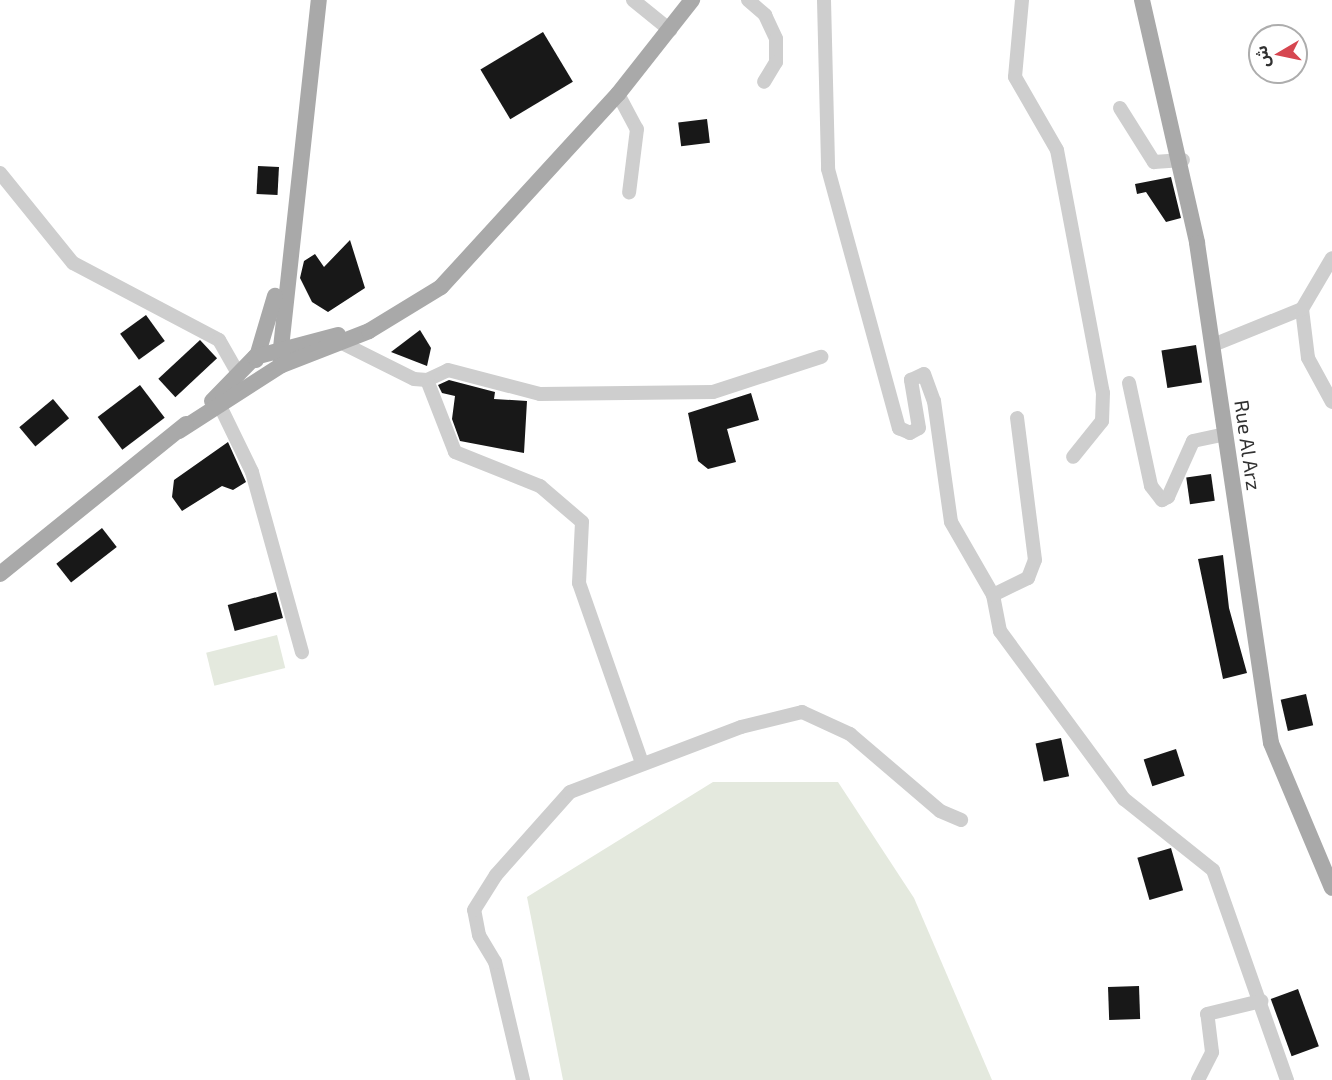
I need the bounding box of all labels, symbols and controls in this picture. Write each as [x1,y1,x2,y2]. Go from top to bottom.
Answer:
north arrow [1248,24,1308,84]
text: ش [1251,44,1273,69]
street label: Rue Al Arz [1230,398,1266,492]

